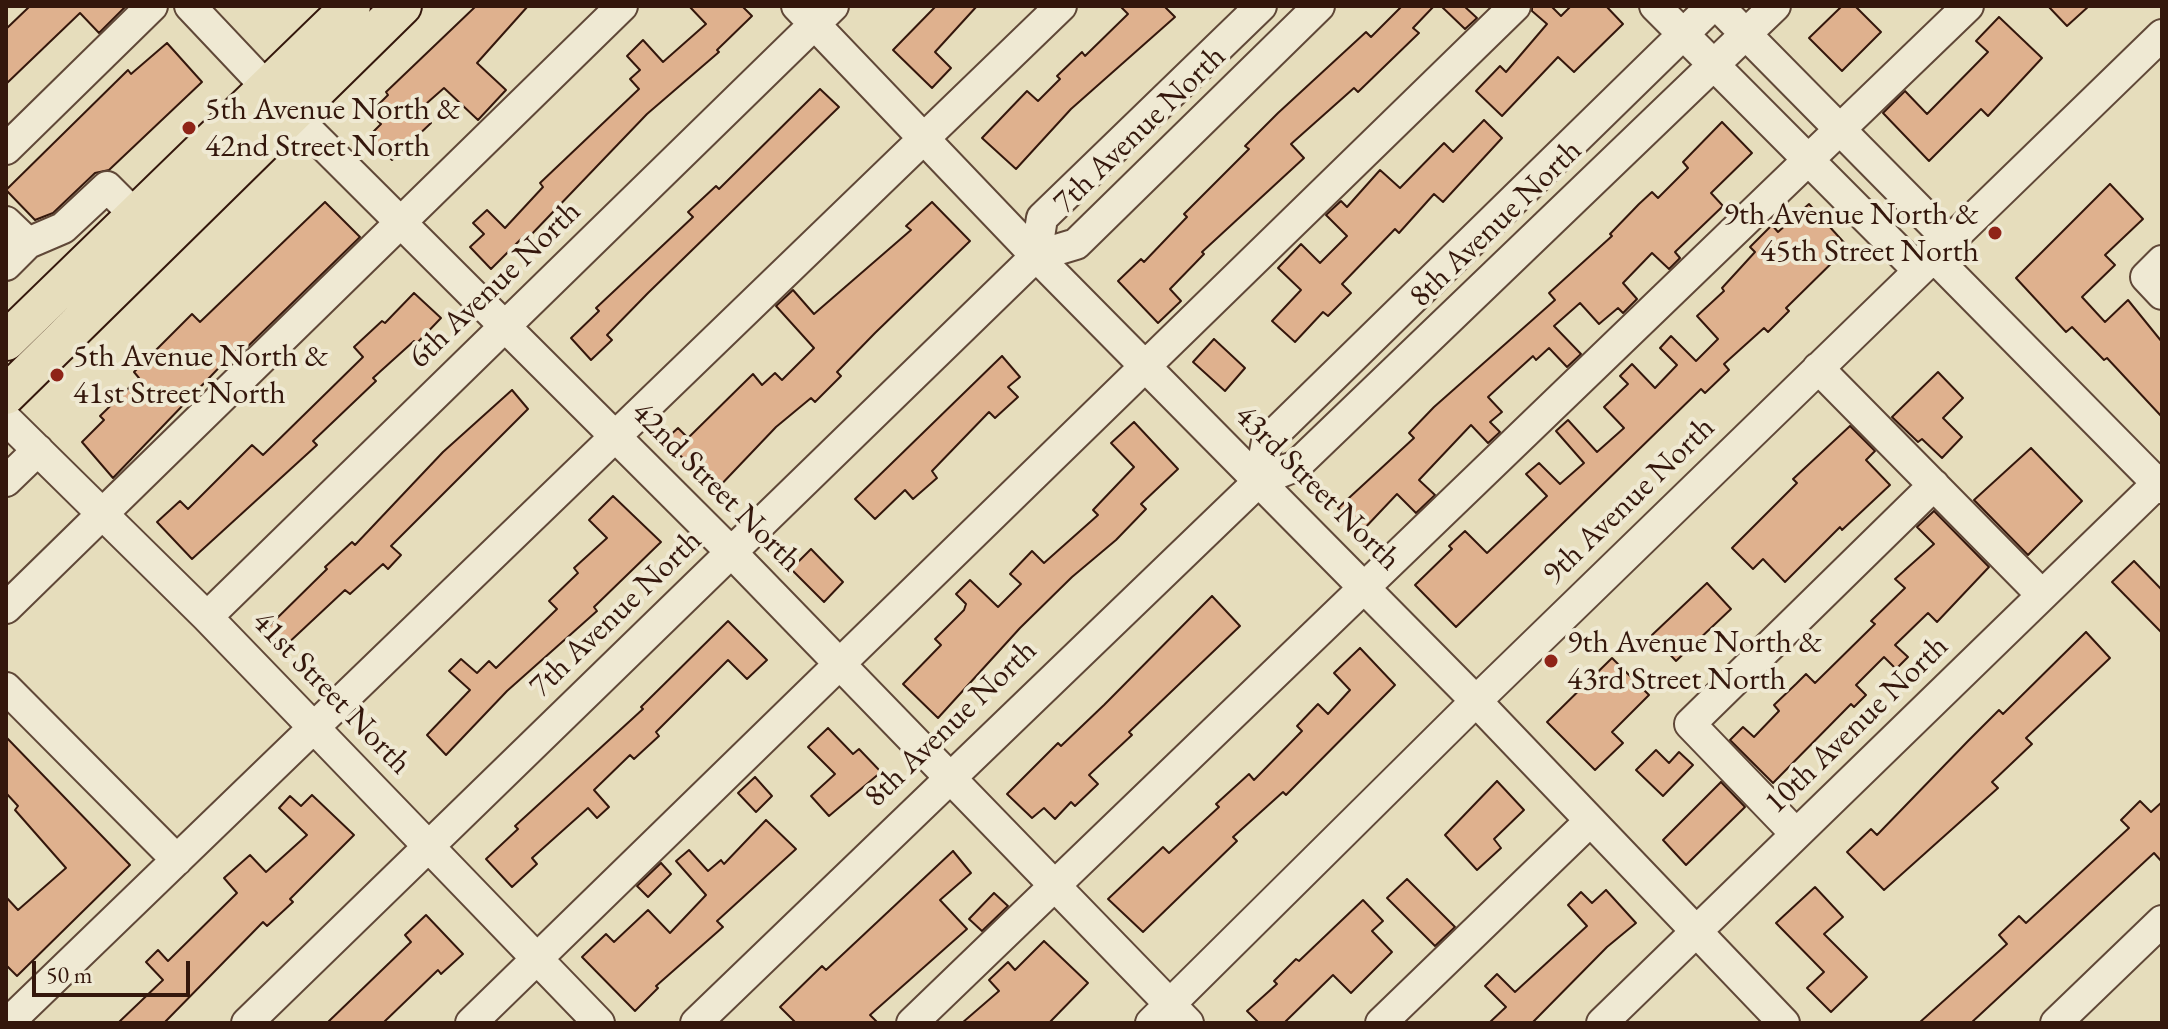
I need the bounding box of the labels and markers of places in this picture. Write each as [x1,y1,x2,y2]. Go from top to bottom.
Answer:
place label: 5th Avenue North & 42nd Street North [205,91,461,166]
marker: 5th Avenue North & 42nd Street North [180,119,198,137]
place label: 9th Avenue North & 45th Street North [1723,196,1979,271]
marker: 9th Avenue North & 45th Street North [1986,224,2004,242]
place label: 5th Avenue North & 41st Street North [73,338,329,413]
marker: 5th Avenue North & 41st Street North [48,366,66,384]
place label: 9th Avenue North & 43rd Street North [1567,624,1823,699]
marker: 9th Avenue North & 43rd Street North [1542,652,1560,670]

